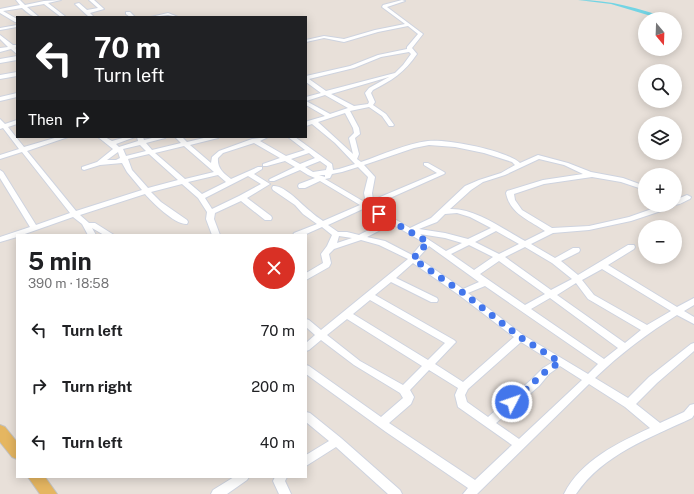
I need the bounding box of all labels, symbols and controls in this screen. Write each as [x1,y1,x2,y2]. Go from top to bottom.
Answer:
north arrow [638,12,682,56]
map controls [638,12,682,264]
text: 70 m [94,31,161,64]
icon: left [28,32,80,84]
button: search [638,64,682,108]
text: Turn left [94,65,164,86]
icon: right [71,108,93,130]
text: Then [28,111,63,128]
button: layers [638,116,682,160]
button: + [638,168,682,212]
pin [362,197,396,231]
icon: arrive [368,203,390,225]
button: − [638,220,682,264]
text: 5 min [28,247,92,275]
button: close [253,247,295,289]
text: 390 m · 18:58 [28,276,109,291]
icon: left [28,319,50,341]
text: Turn left [62,322,123,339]
text: 70 m [260,322,295,339]
icon: right [28,375,50,397]
text: Turn right [62,378,132,395]
text: 200 m [251,378,295,395]
position arrow [491,381,533,423]
icon: left [28,431,50,453]
text: Turn left [62,434,123,451]
text: 40 m [260,434,295,451]

